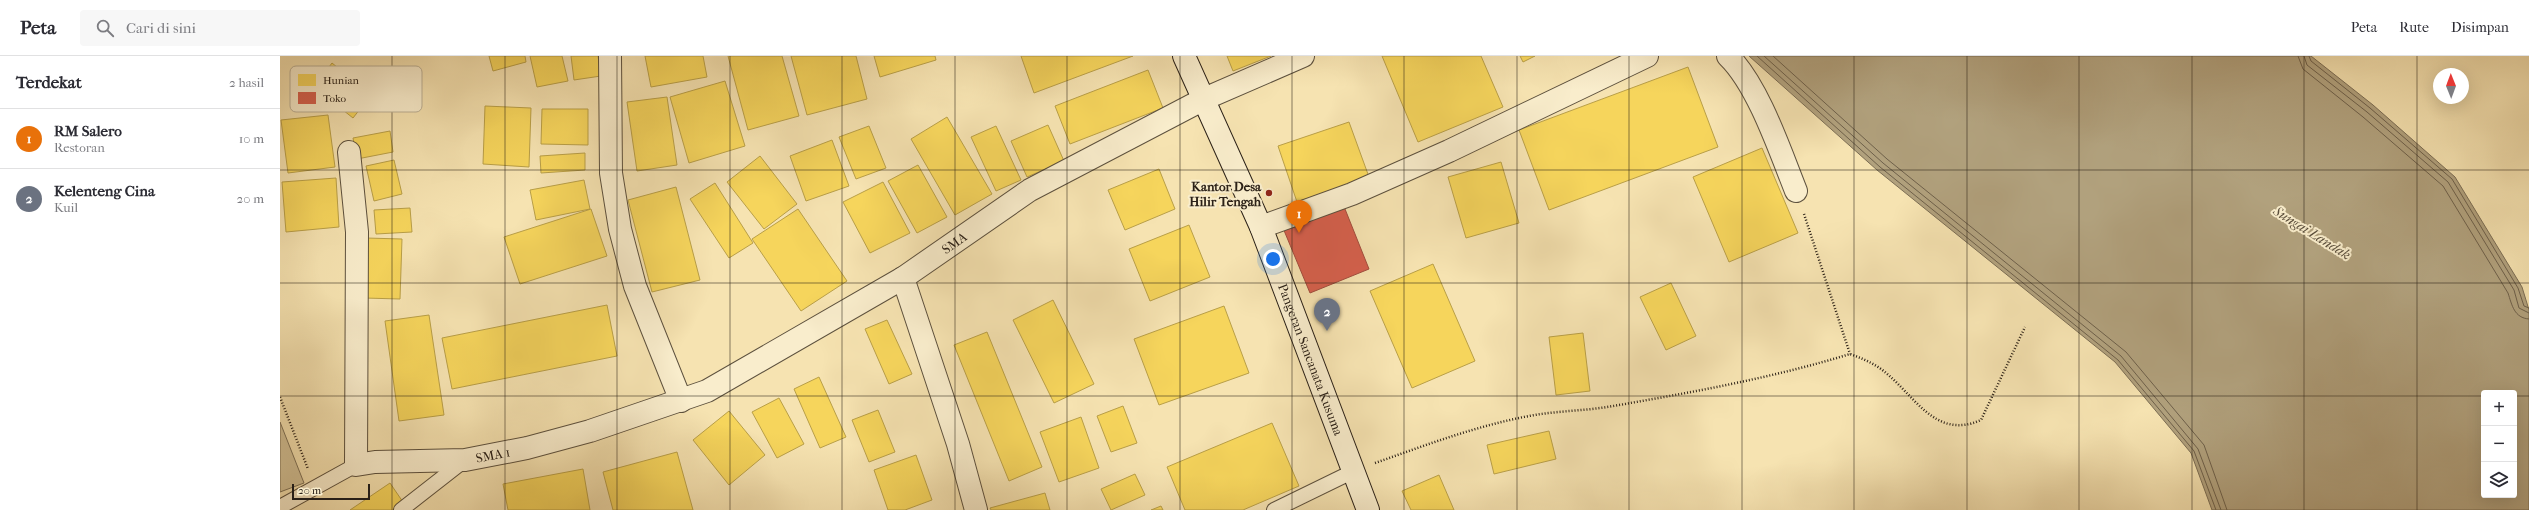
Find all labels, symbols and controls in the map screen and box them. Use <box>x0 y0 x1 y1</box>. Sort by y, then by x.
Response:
search box <box>80 10 360 46</box>
text: Peta <box>20 17 56 39</box>
icon: search <box>94 17 116 39</box>
text: Cari di sini <box>126 19 196 37</box>
text: Peta <box>2351 19 2377 36</box>
text: Rute <box>2399 19 2429 36</box>
text: Disimpan <box>2451 19 2509 36</box>
legend <box>290 66 422 112</box>
north arrow <box>2433 68 2469 104</box>
text: Terdekat <box>16 72 82 92</box>
text: Hunian <box>323 74 360 87</box>
text: 2 hasil <box>229 75 264 90</box>
text: Toko <box>323 92 346 105</box>
text: RM Salero <box>54 122 122 140</box>
text: 1 <box>27 131 31 146</box>
text: 10 m <box>239 131 264 146</box>
text: Restoran <box>54 140 105 155</box>
place label: Kantor Desa Hilir Tengah <box>1189 179 1262 210</box>
text: Kelenteng Cina <box>54 182 155 200</box>
marker: Kantor Desa Hilir Tengah <box>1264 188 1274 198</box>
text: 2 <box>26 191 32 206</box>
text: 20 m <box>237 191 264 206</box>
text: Kuil <box>54 200 78 215</box>
pin: 1 <box>1286 200 1312 233</box>
water label: Sungai Landak <box>2269 202 2354 264</box>
street label: SMA <box>939 228 970 257</box>
your location <box>1263 249 1283 269</box>
street label: Pangeran Sancanata Kusuma <box>1276 281 1347 438</box>
pin: 2 <box>1314 298 1340 331</box>
map controls <box>2481 390 2517 498</box>
button: + <box>2481 390 2517 426</box>
button: − <box>2481 426 2517 462</box>
street label: SMA 1 <box>474 444 511 465</box>
button: layers <box>2481 462 2517 498</box>
scale bar <box>292 482 370 501</box>
text: 20 m <box>298 484 321 497</box>

